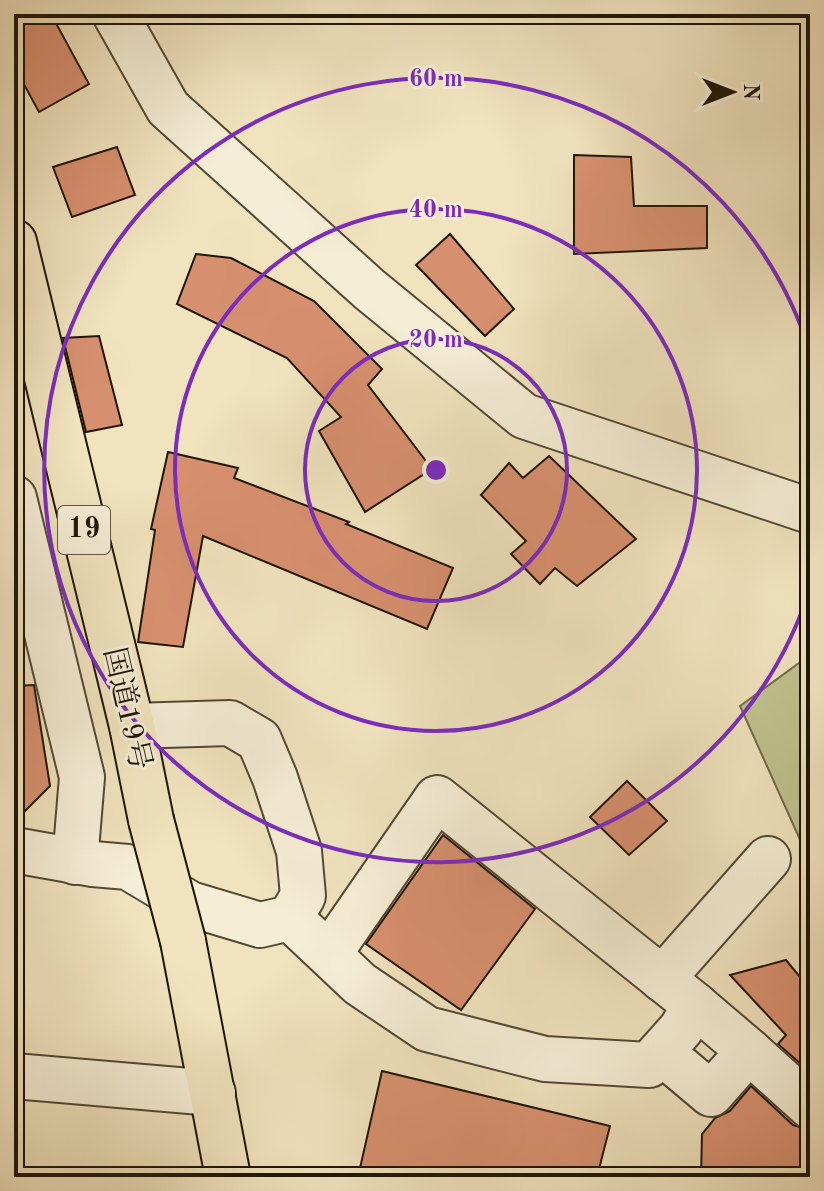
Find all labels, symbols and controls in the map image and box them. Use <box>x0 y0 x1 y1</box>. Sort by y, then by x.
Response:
north arrow <box>692 52 772 132</box>
text: 60 m <box>409 68 463 92</box>
text: N <box>739 84 761 101</box>
text: 40 m <box>409 199 463 223</box>
text: 20 m <box>409 329 463 353</box>
centre of rings <box>422 456 450 484</box>
road number: 19 <box>58 506 110 554</box>
street label: 国道19号 <box>97 644 158 773</box>

